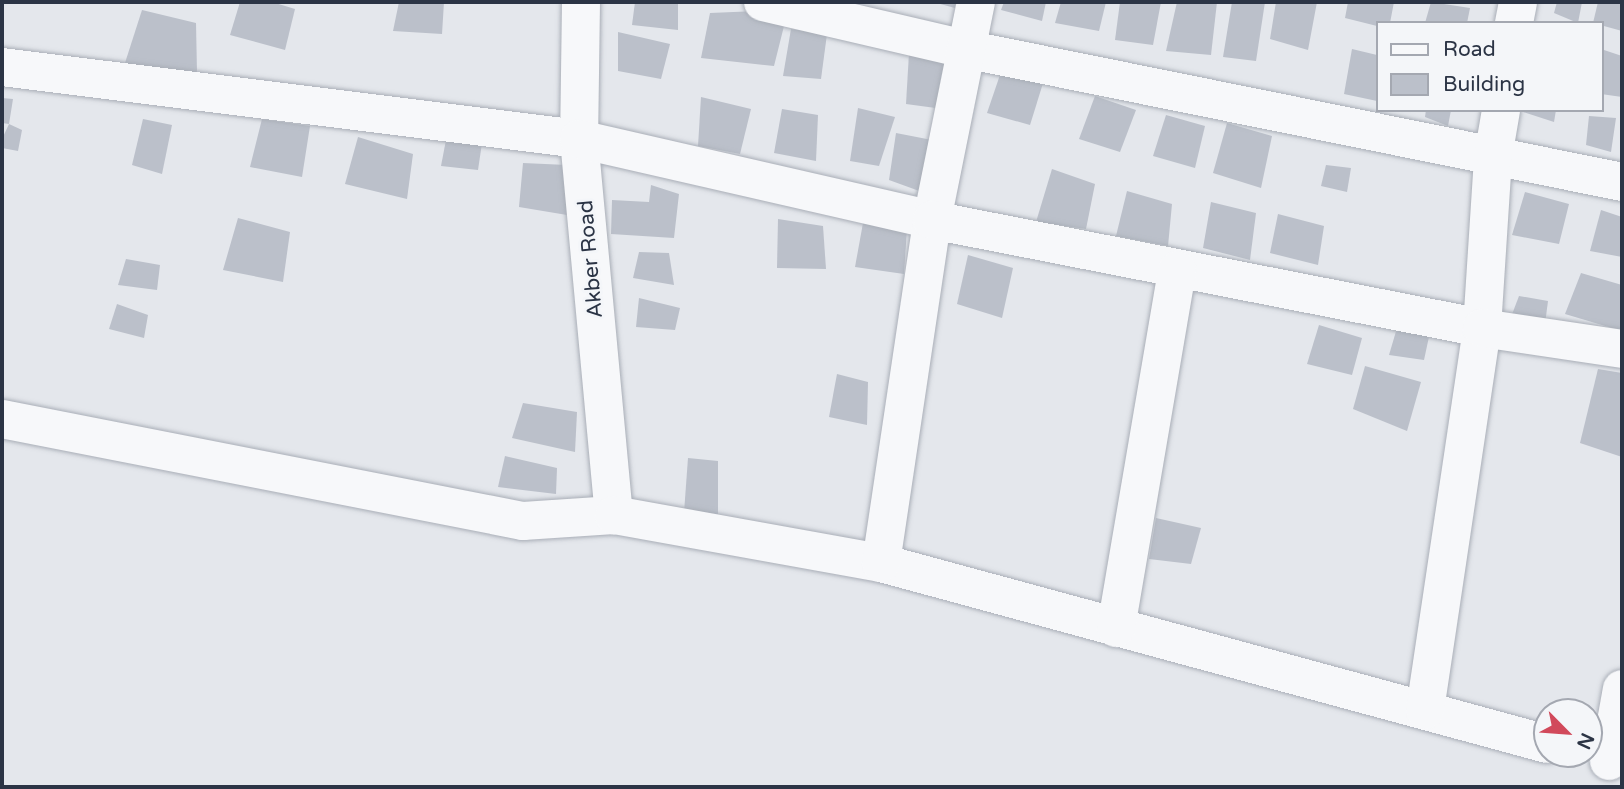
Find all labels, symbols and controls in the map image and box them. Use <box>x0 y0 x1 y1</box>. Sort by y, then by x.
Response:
legend <box>1376 21 1603 112</box>
text: Road <box>1443 37 1496 62</box>
text: Building <box>1443 72 1525 97</box>
street label: Akber Road <box>573 199 609 319</box>
north arrow <box>1533 698 1603 768</box>
text: N <box>1572 729 1598 753</box>

